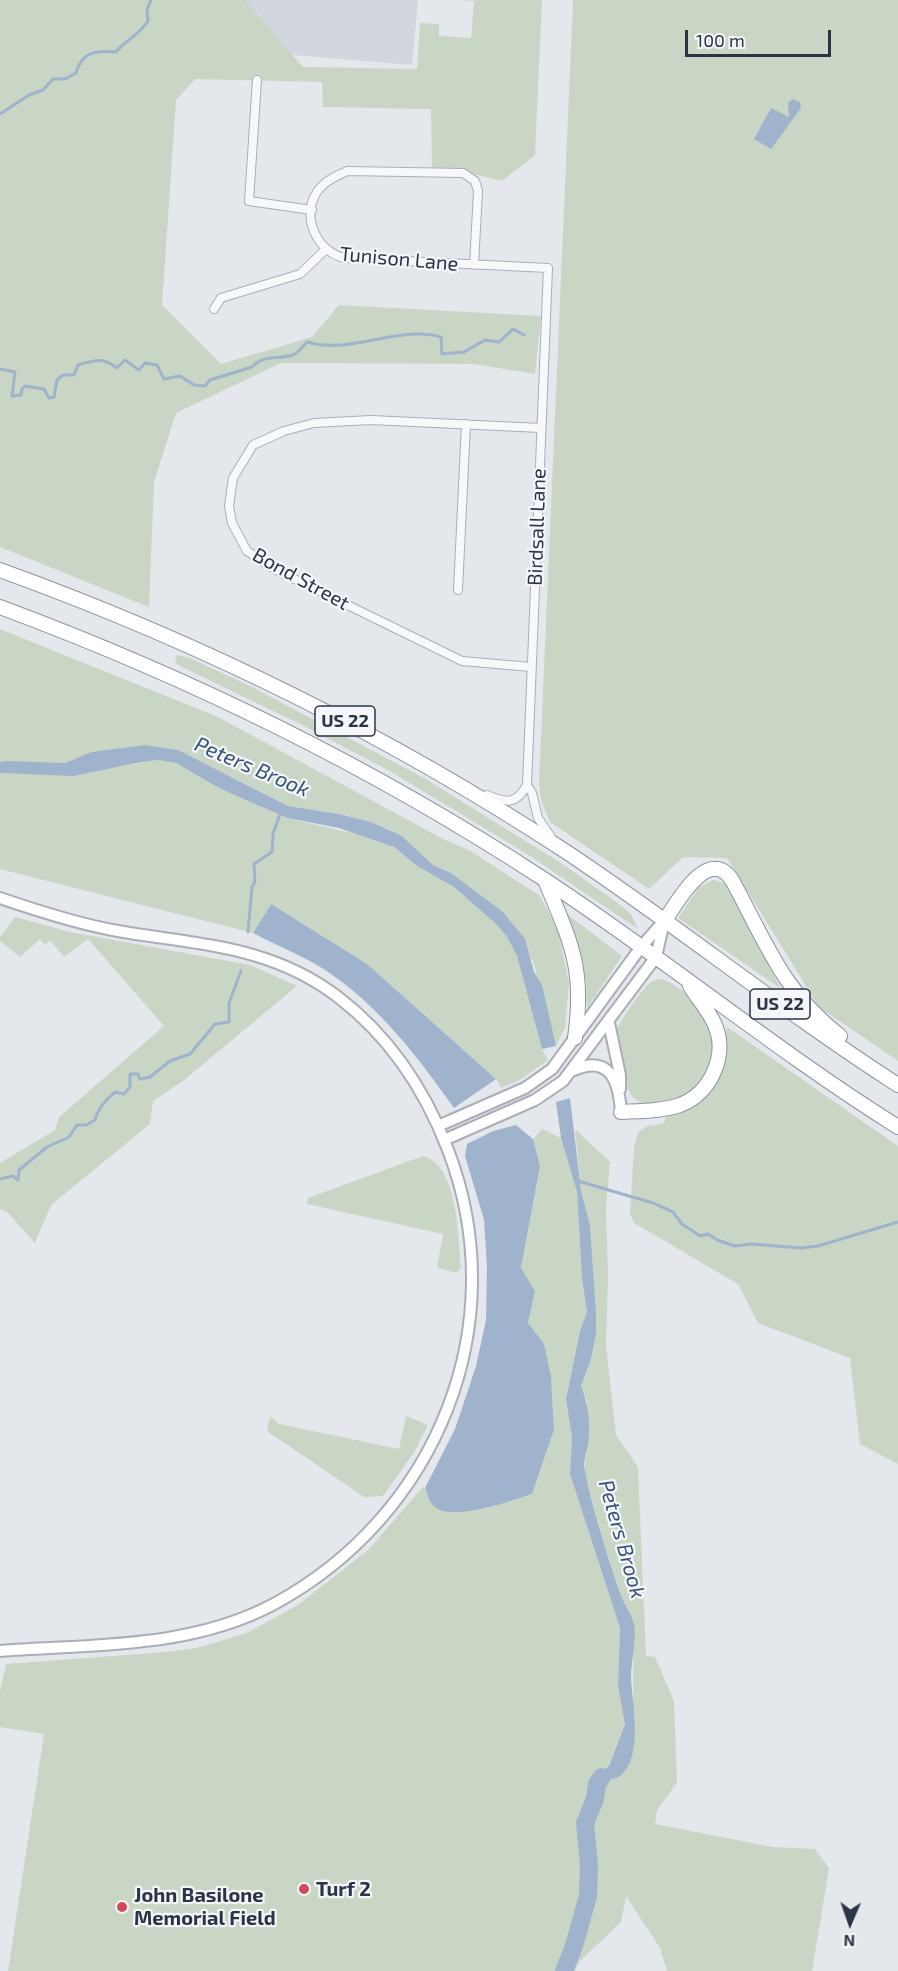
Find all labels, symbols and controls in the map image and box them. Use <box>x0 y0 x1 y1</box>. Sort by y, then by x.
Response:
scale bar <box>688 18 834 56</box>
text: 100 m <box>696 29 745 51</box>
street label: Tunison Lane <box>339 242 459 276</box>
street label: Birdsall Lane <box>523 468 551 586</box>
street label: Bond Street <box>248 543 354 615</box>
road number: US 22 <box>315 706 375 736</box>
water label: Peters Brook <box>191 732 313 802</box>
road number: US 22 <box>750 989 810 1019</box>
water label: Peters Brook <box>593 1477 651 1601</box>
place label: Turf 2 <box>316 1877 371 1901</box>
marker: Turf 2 <box>297 1882 311 1896</box>
place label: John Basilone Memorial Field <box>134 1883 276 1930</box>
north arrow <box>820 1893 880 1953</box>
marker: John Basilone Memorial Field <box>115 1900 129 1914</box>
text: N <box>843 1932 855 1951</box>

